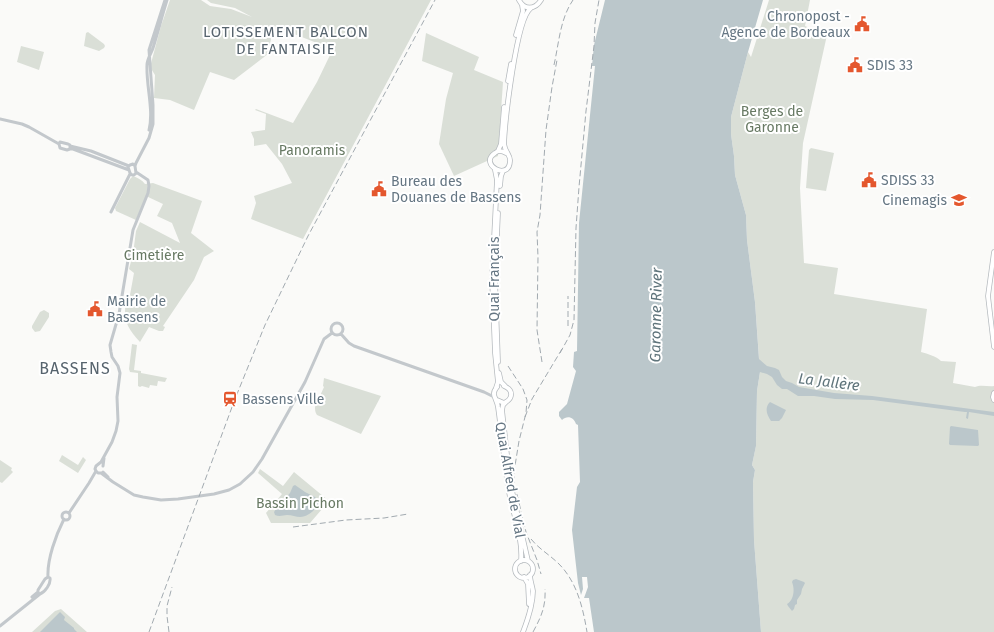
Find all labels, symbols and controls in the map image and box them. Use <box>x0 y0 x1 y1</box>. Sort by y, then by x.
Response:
place label: Chronopost - Agence de Bordeaux <box>722 8 850 41</box>
public building icon: Chronopost - Agence de Bordeaux <box>853 15 871 33</box>
district label: LOTISSEMENT BALCON DE FANTAISIE <box>203 23 369 58</box>
public building icon: SDIS 33 <box>846 56 864 74</box>
place label: SDIS 33 <box>867 57 913 74</box>
park label: Berges de Garonne <box>741 103 803 136</box>
park label: Panoramis <box>279 142 346 159</box>
public building icon: SDISS 33 <box>860 171 878 189</box>
place label: SDISS 33 <box>881 172 935 189</box>
place label: Bureau des Douanes de Bassens <box>391 173 522 206</box>
public building icon: Bureau des Douanes de Bassens <box>370 180 388 198</box>
school or university icon: Cinemagis <box>950 191 968 209</box>
place label: Cinemagis <box>882 192 947 209</box>
street label: Quai Français <box>486 236 503 321</box>
park label: Cimetière <box>124 247 184 264</box>
water label: Garonne River <box>646 266 666 363</box>
place label: Mairie de Bassens <box>107 293 166 326</box>
public building icon: Mairie de Bassens <box>86 300 104 318</box>
district label: BASSENS <box>39 359 111 378</box>
water label: La Jallère <box>797 369 861 395</box>
station icon: Bassens Ville <box>221 390 239 408</box>
place label: Bassens Ville <box>242 391 325 408</box>
street label: Quai Alfred de Vial <box>491 421 529 539</box>
park label: Bassin Pichon <box>256 495 344 512</box>

